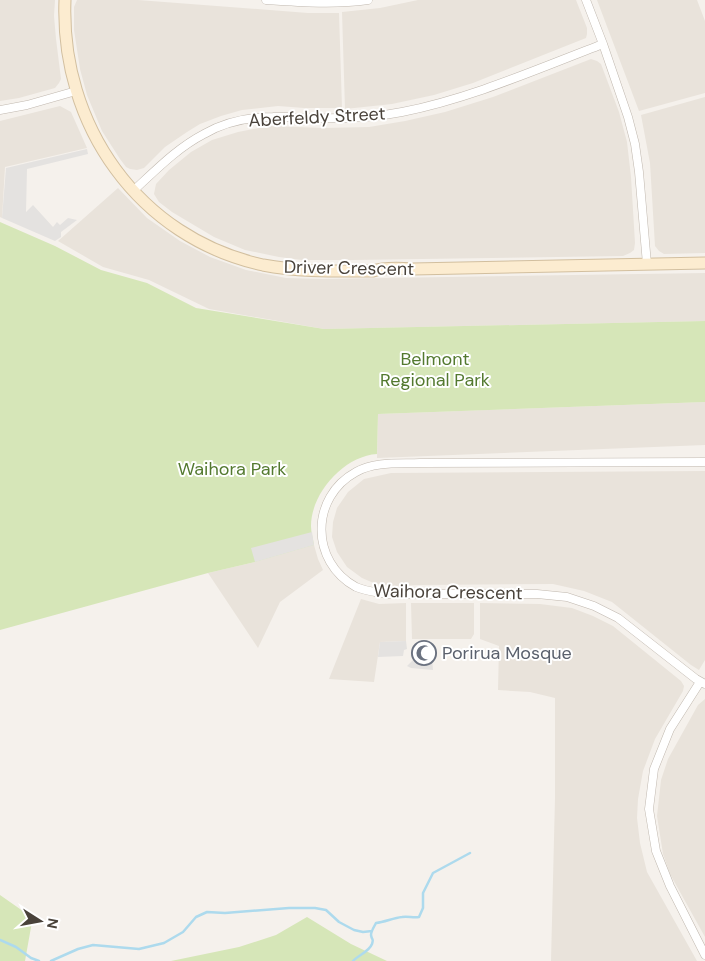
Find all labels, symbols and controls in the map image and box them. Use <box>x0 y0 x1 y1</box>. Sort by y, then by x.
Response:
street label: Aberfeldy Street <box>248 101 386 133</box>
street label: Driver Crescent <box>284 255 414 281</box>
park label: Belmont Regional Park <box>380 347 490 392</box>
park label: Waihora Park <box>178 457 286 481</box>
street label: Waihora Crescent <box>373 579 523 605</box>
mosque icon: Porirua Mosque <box>411 640 437 666</box>
place label: Porirua Mosque <box>442 641 572 665</box>
north arrow <box>15 896 65 946</box>
text: N <box>43 917 63 930</box>

